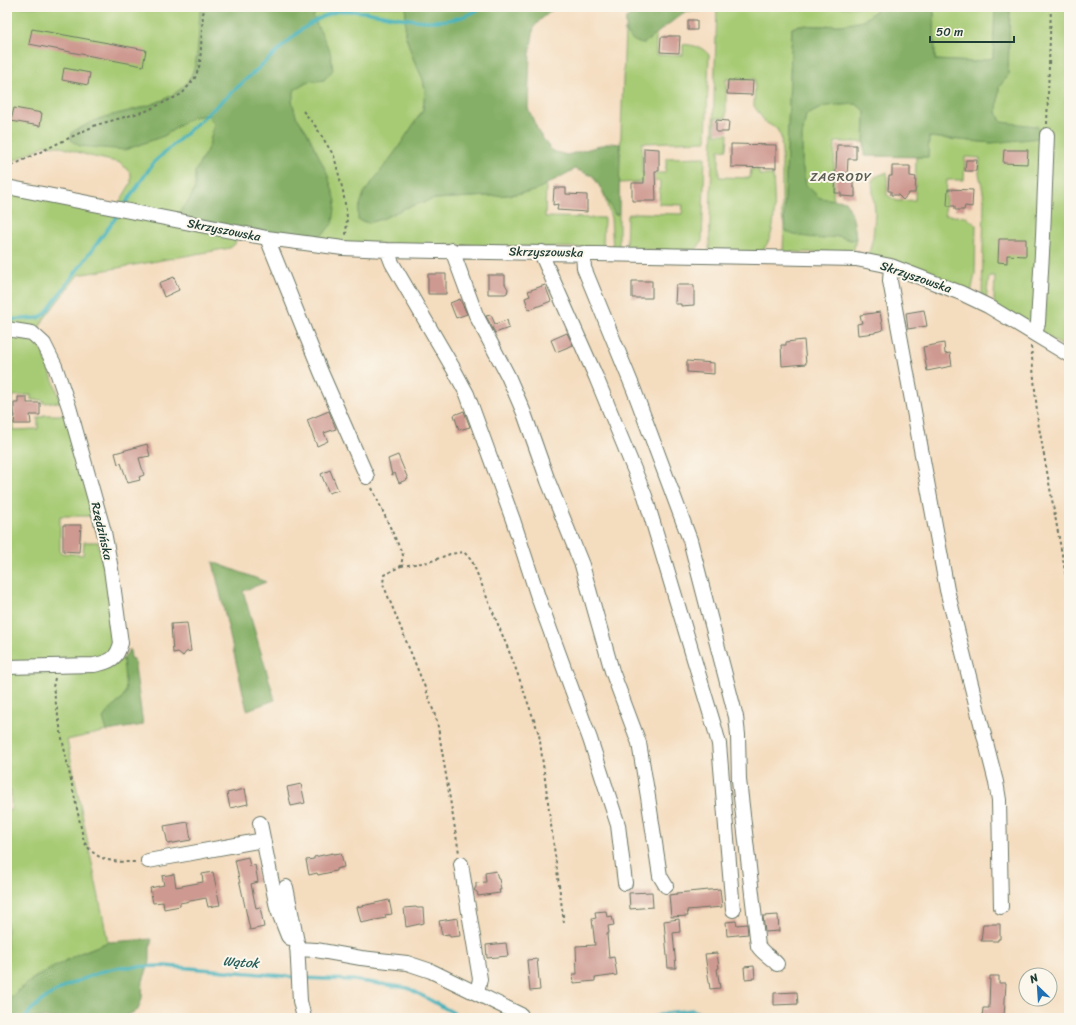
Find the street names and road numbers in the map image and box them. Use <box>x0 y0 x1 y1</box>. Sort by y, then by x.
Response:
street label: Skrzyszowska <box>185 212 264 248</box>
street label: Skrzyszowska <box>509 240 584 264</box>
street label: Skrzyszowska <box>877 255 956 300</box>
street label: Rzędzińska <box>85 500 120 563</box>

